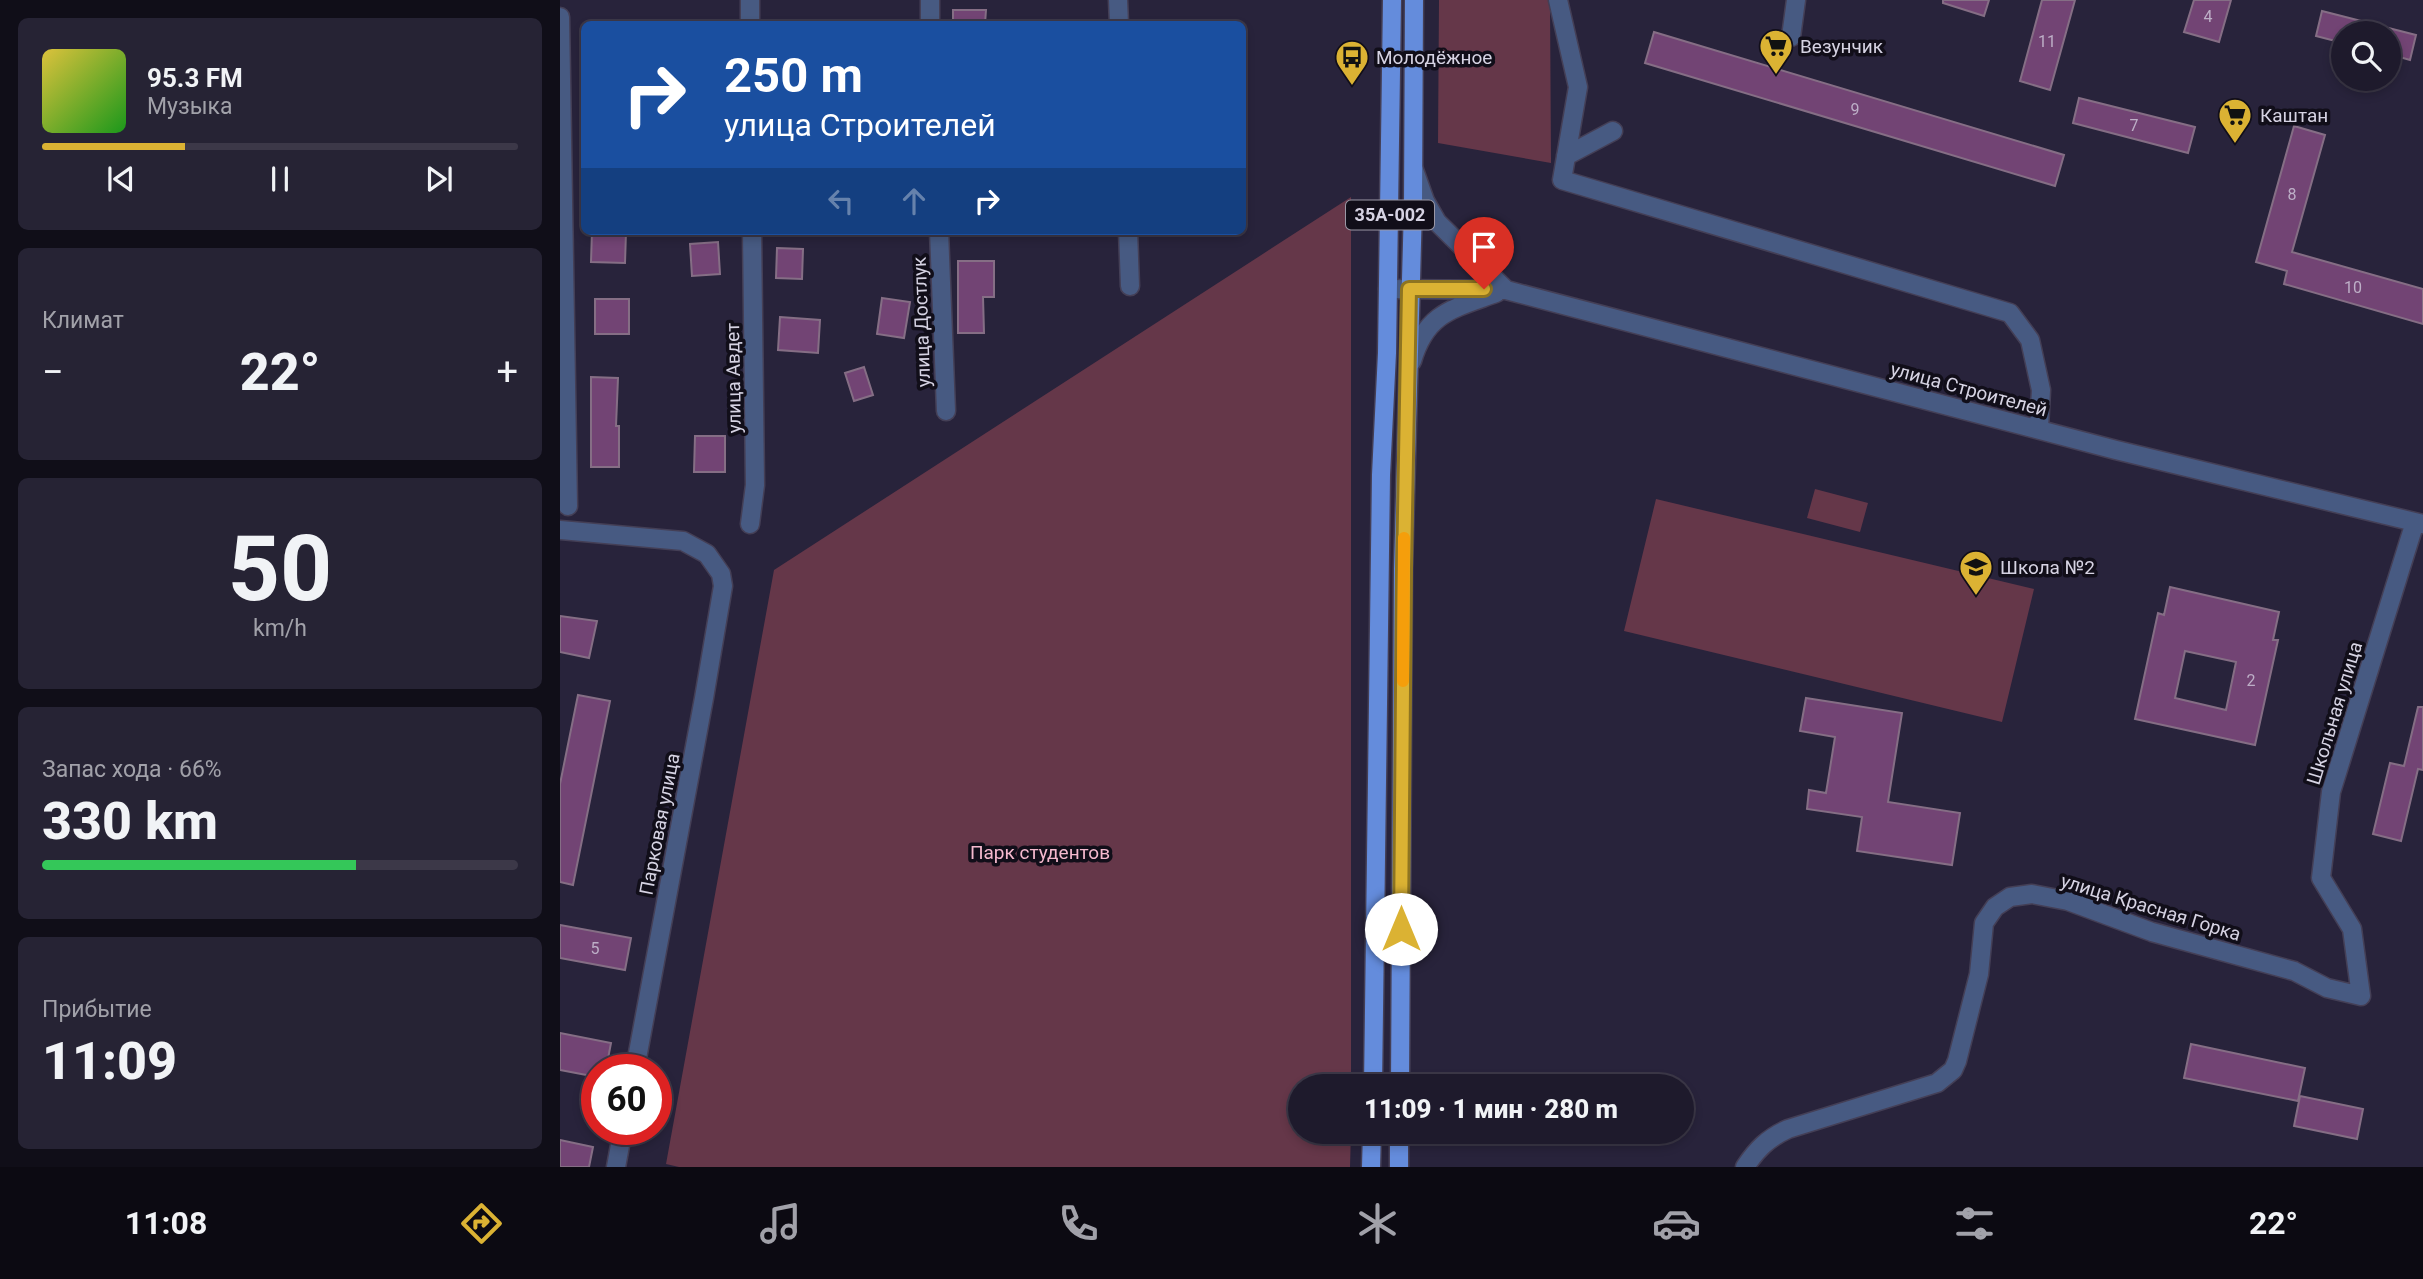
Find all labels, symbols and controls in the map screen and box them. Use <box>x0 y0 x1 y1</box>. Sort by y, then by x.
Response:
house number: 4 <box>2204 7 2213 26</box>
map controls <box>2331 21 2401 91</box>
button: search <box>2331 21 2401 91</box>
supermarket icon: Везунчик <box>1757 27 1795 76</box>
house number: 11 <box>2038 32 2056 51</box>
place label: Везунчик <box>1800 35 1884 58</box>
bus stop icon: Молодёжное <box>1333 38 1371 87</box>
place label: Молодёжное <box>1376 46 1492 69</box>
text: 250 m <box>724 47 863 104</box>
icon: right <box>609 49 700 140</box>
text: 95.3 FM <box>147 63 243 93</box>
text: Музыка <box>147 93 232 120</box>
supermarket icon: Каштан <box>2216 96 2254 145</box>
house number: 9 <box>1851 100 1860 119</box>
place label: Каштан <box>2260 104 2328 127</box>
text: улица Строителей <box>724 106 996 144</box>
house number: 7 <box>2130 116 2139 135</box>
icon: previous <box>102 160 140 198</box>
icon: pause <box>261 160 299 198</box>
icon: next <box>420 160 458 198</box>
icon: left <box>822 182 860 220</box>
icon: ahead <box>895 182 933 220</box>
icon: right <box>968 182 1006 220</box>
house number: 8 <box>2288 185 2297 204</box>
road number: 35А-002 <box>1346 200 1434 230</box>
pin <box>1454 217 1514 289</box>
icon: arrive <box>1465 228 1503 266</box>
street label: улица Достлук <box>908 256 935 388</box>
house number: 10 <box>2344 278 2362 297</box>
text: Климат <box>42 307 124 334</box>
street label: улица Авдет <box>721 322 746 434</box>
text: 22° <box>240 342 320 403</box>
text: − <box>42 350 64 394</box>
text: + <box>496 350 518 394</box>
street label: улица Строителей <box>1888 357 2050 421</box>
text: 50 <box>228 516 332 622</box>
school or university icon: Школа №2 <box>1957 548 1995 597</box>
place label: Школа №2 <box>2000 556 2095 579</box>
text: km/h <box>253 615 307 642</box>
street label: Школьная улица <box>2302 639 2367 788</box>
house number: 2 <box>2247 671 2256 690</box>
street label: Парковая улица <box>634 751 685 897</box>
text: Запас хода · 66% <box>42 756 222 783</box>
text: 330 km <box>42 791 218 852</box>
park label: Парк студентов <box>970 841 1110 864</box>
street label: улица Красная Горка <box>2058 869 2244 946</box>
position arrow <box>1364 892 1438 966</box>
house number: 5 <box>591 939 600 958</box>
text: Прибытие <box>42 996 152 1023</box>
text: 11:09 <box>42 1031 177 1092</box>
speed limit sign: 60 <box>581 1054 672 1145</box>
text: 11:09 · 1 мин · 280 m <box>1364 1094 1618 1124</box>
icon: directions <box>457 1199 506 1248</box>
icon: music <box>756 1199 805 1248</box>
icon: phone <box>1054 1199 1103 1248</box>
icon: climate <box>1353 1199 1402 1248</box>
icon: car <box>1652 1199 1701 1248</box>
icon: filters <box>1950 1199 1999 1248</box>
text: 11:08 <box>125 1204 207 1242</box>
text: 22° <box>2249 1204 2298 1242</box>

